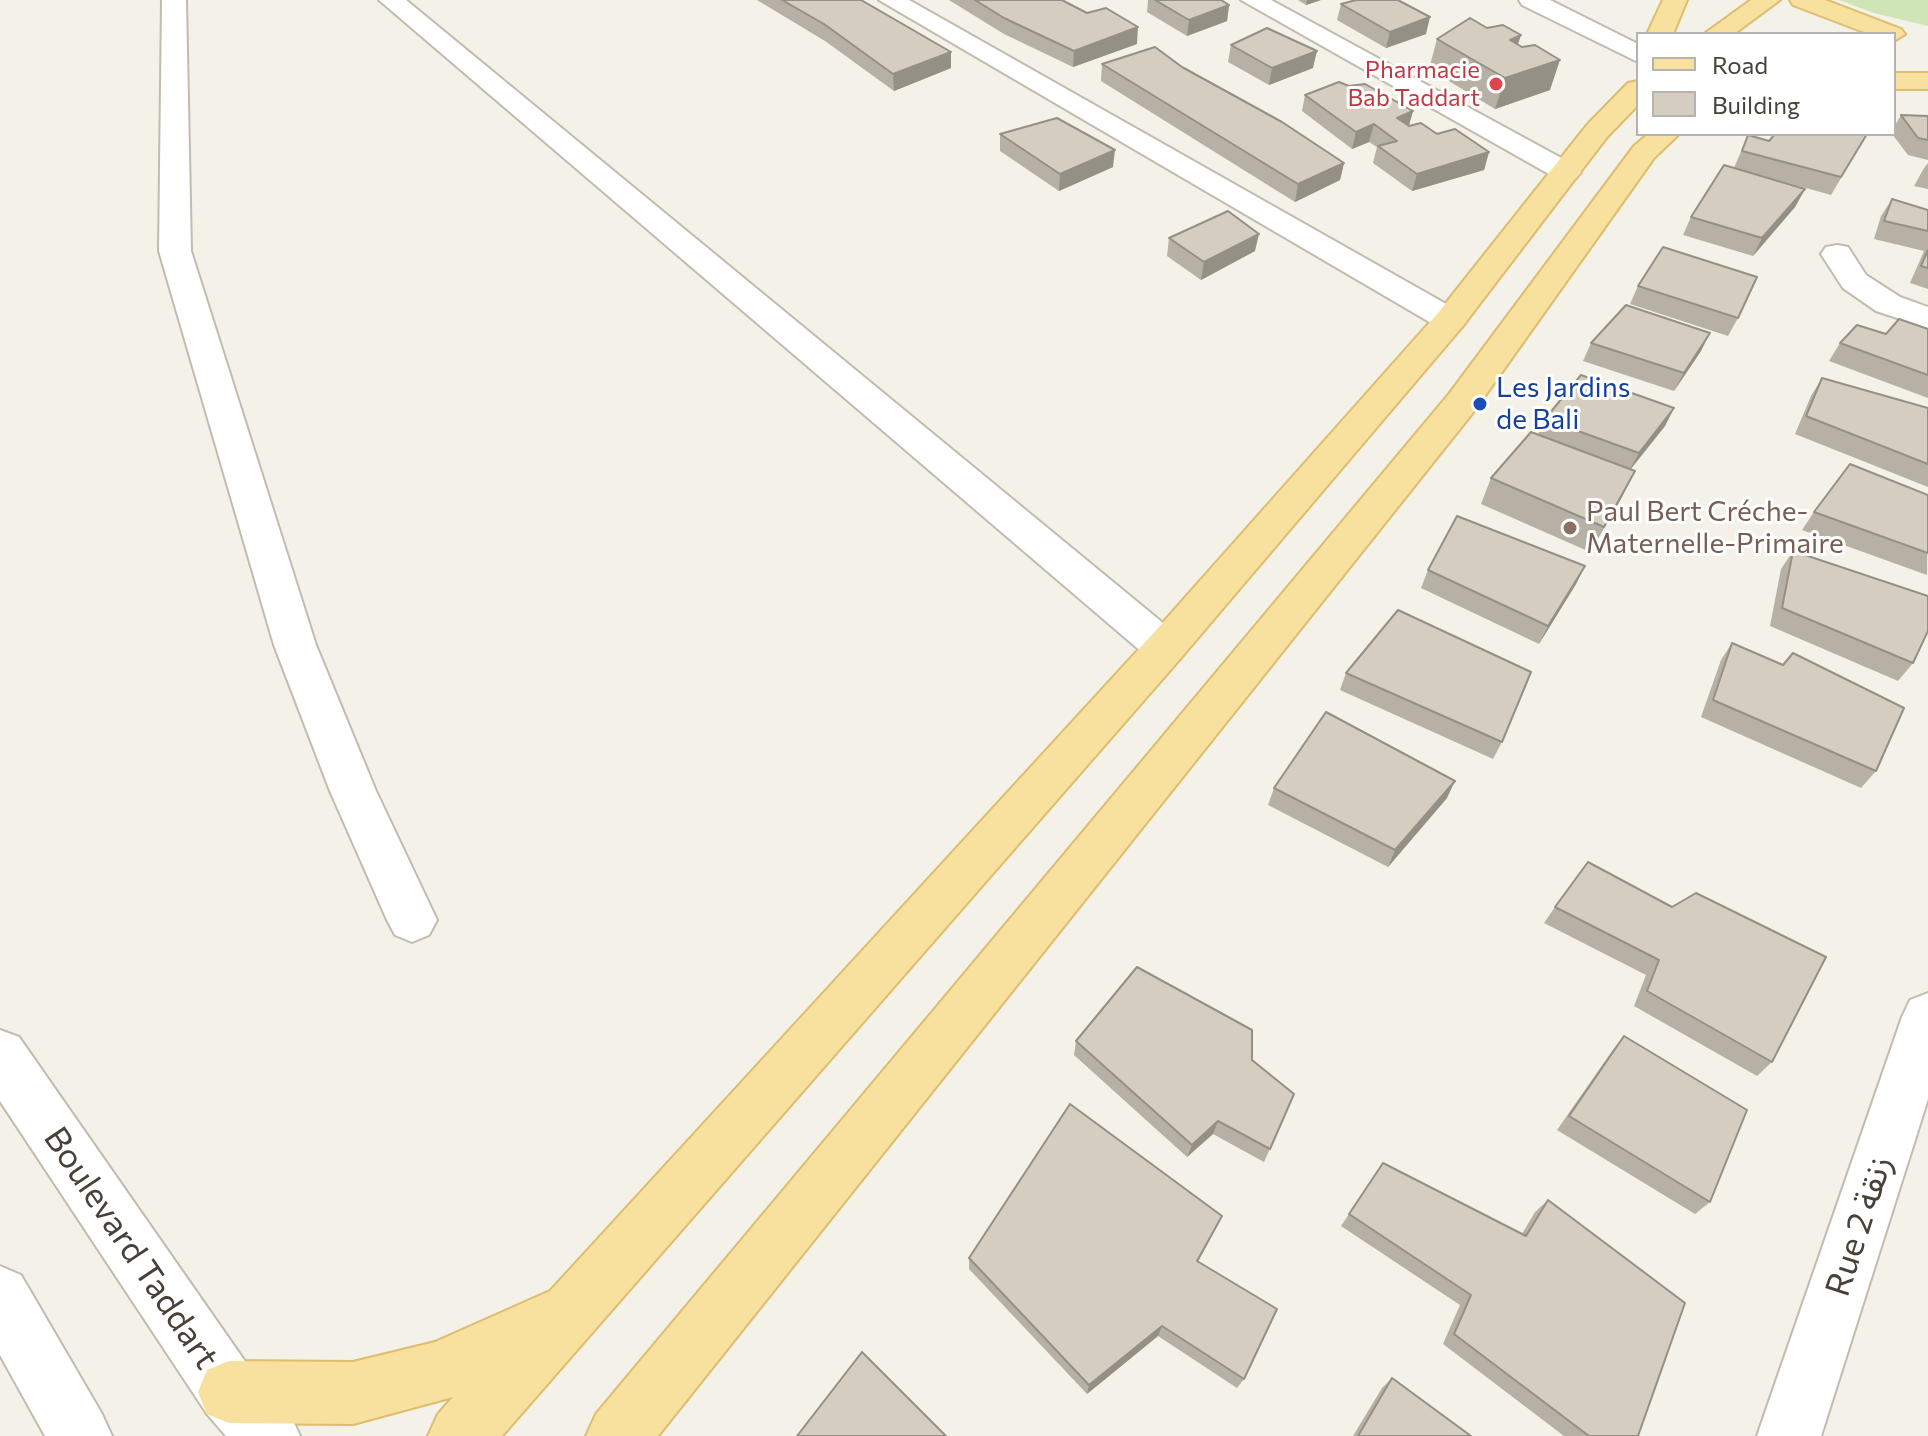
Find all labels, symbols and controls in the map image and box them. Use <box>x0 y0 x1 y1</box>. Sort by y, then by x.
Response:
legend <box>1636 32 1896 136</box>
text: Road <box>1712 50 1768 79</box>
place label: Pharmacie Bab Taddart <box>1348 56 1480 112</box>
marker: Pharmacie Bab Taddart <box>1487 75 1505 93</box>
text: Building <box>1712 90 1800 119</box>
place label: Les Jardins de Bali <box>1496 371 1631 437</box>
marker: Les Jardins de Bali <box>1471 395 1489 413</box>
place label: Paul Bert Créche- Maternelle-Primaire <box>1586 495 1844 561</box>
marker: Paul Bert Créche- Maternelle-Primaire <box>1561 519 1579 537</box>
street label: Boulevard Taddart <box>35 1119 227 1377</box>
street label: Rue 2 زنقة <box>1817 1151 1901 1301</box>

